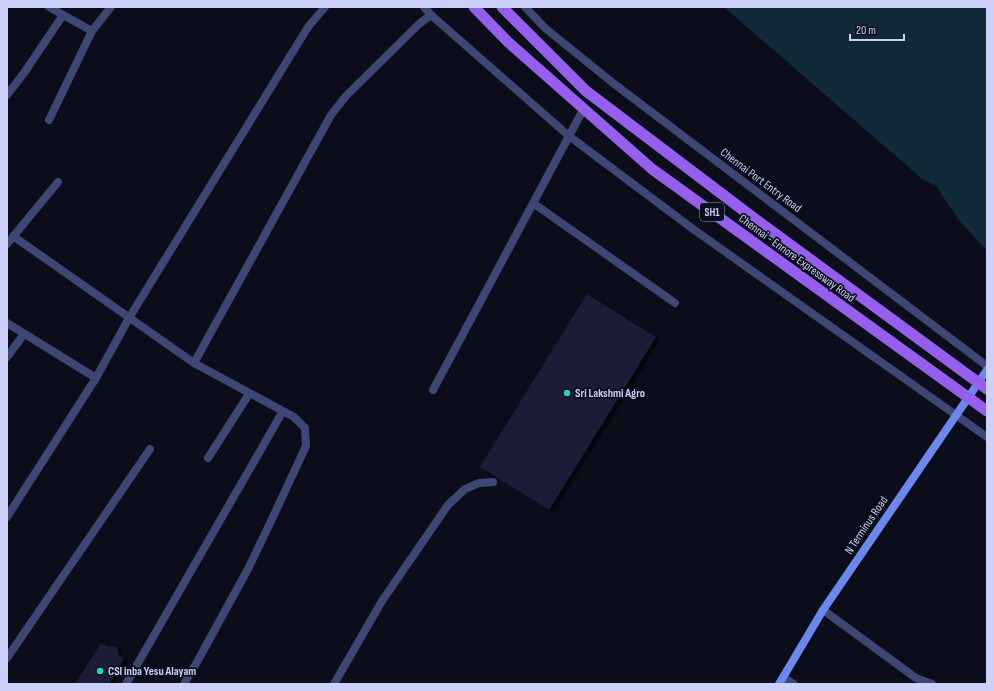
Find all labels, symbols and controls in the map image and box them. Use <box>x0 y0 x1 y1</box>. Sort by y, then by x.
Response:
scale bar <box>850 16 904 42</box>
text: 20 m <box>856 23 876 38</box>
street label: Chennai Port Entry Road <box>717 145 804 216</box>
road number: SH1 <box>700 203 724 221</box>
street label: Chennai - Ennore Expressway Road <box>736 211 858 306</box>
place label: Sri Lakshmi Agro <box>575 386 645 401</box>
marker: Sri Lakshmi Agro <box>562 388 572 398</box>
street label: N Terminus Road <box>842 493 891 557</box>
place label: CSI inba Yesu Alayam <box>108 664 196 679</box>
marker: CSI inba Yesu Alayam <box>95 666 105 676</box>

